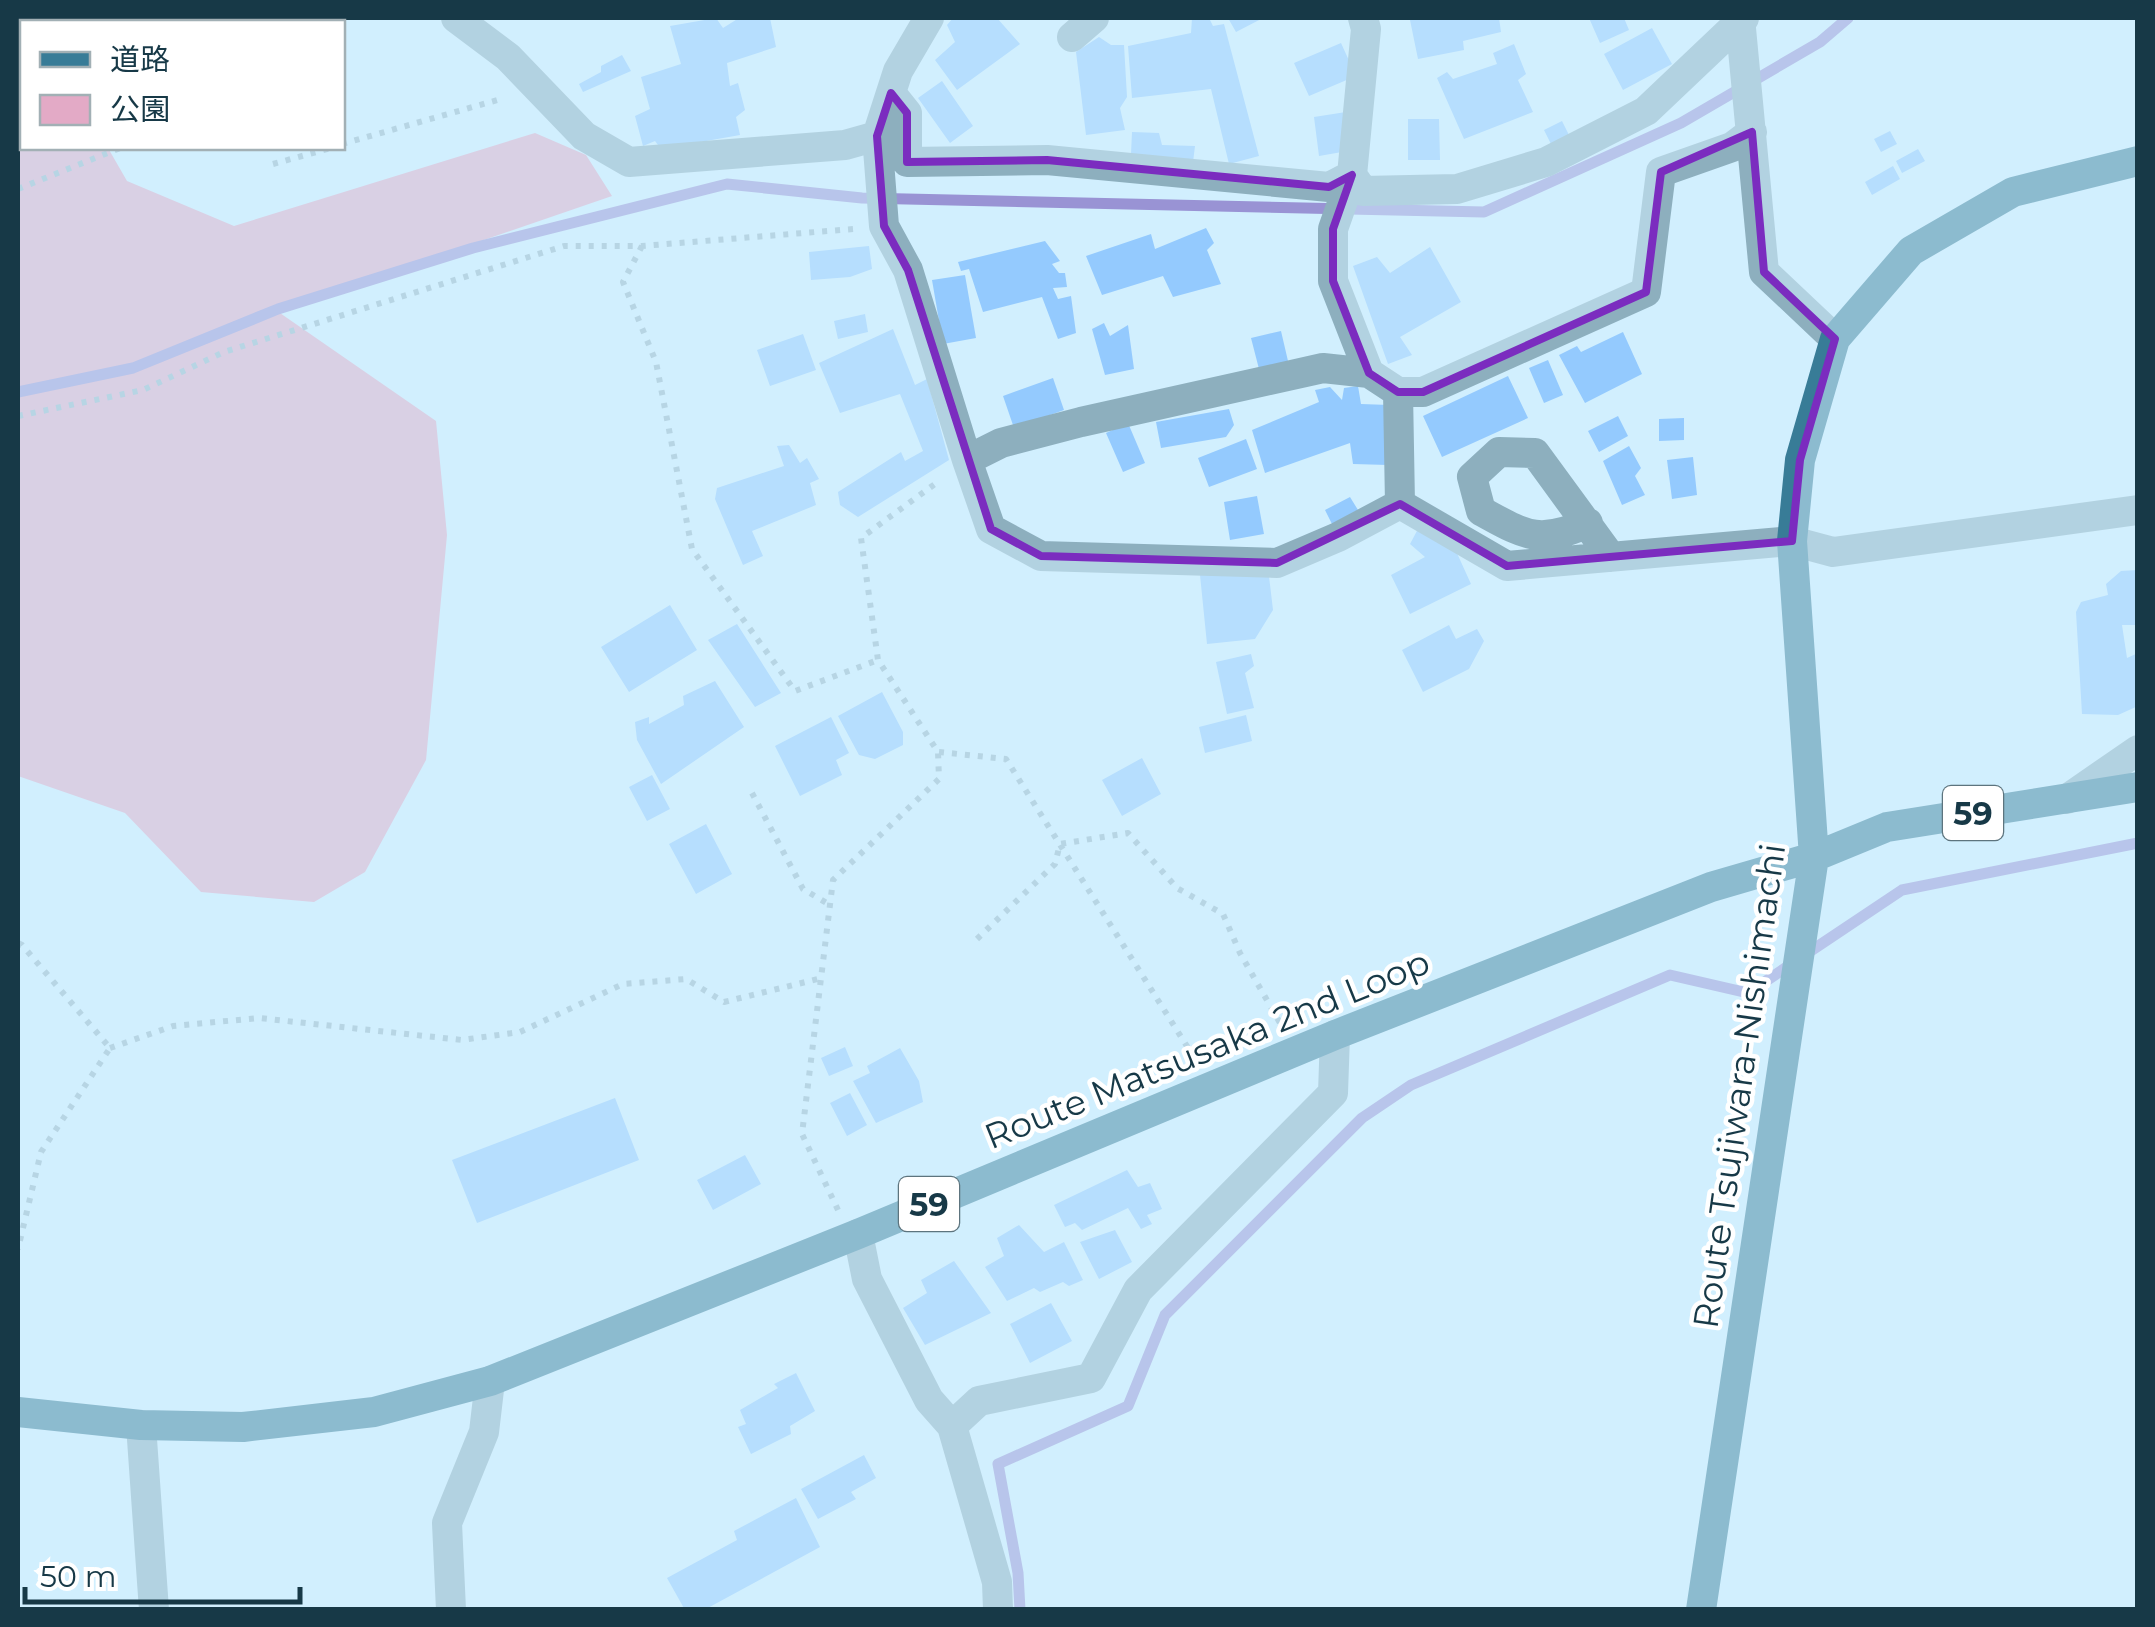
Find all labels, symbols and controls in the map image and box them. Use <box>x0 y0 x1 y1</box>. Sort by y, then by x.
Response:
legend <box>20 20 345 150</box>
text: 道路 <box>110 41 170 78</box>
text: 公園 <box>110 91 170 128</box>
road number: 59 <box>1943 786 2003 840</box>
street label: Route Tsujiwara-Nishimachi <box>1684 841 1794 1331</box>
street label: Route Matsusaka 2nd Loop <box>978 940 1436 1158</box>
road number: 59 <box>899 1177 959 1231</box>
scale bar <box>25 1542 300 1604</box>
text: 50 m <box>40 1558 117 1595</box>

